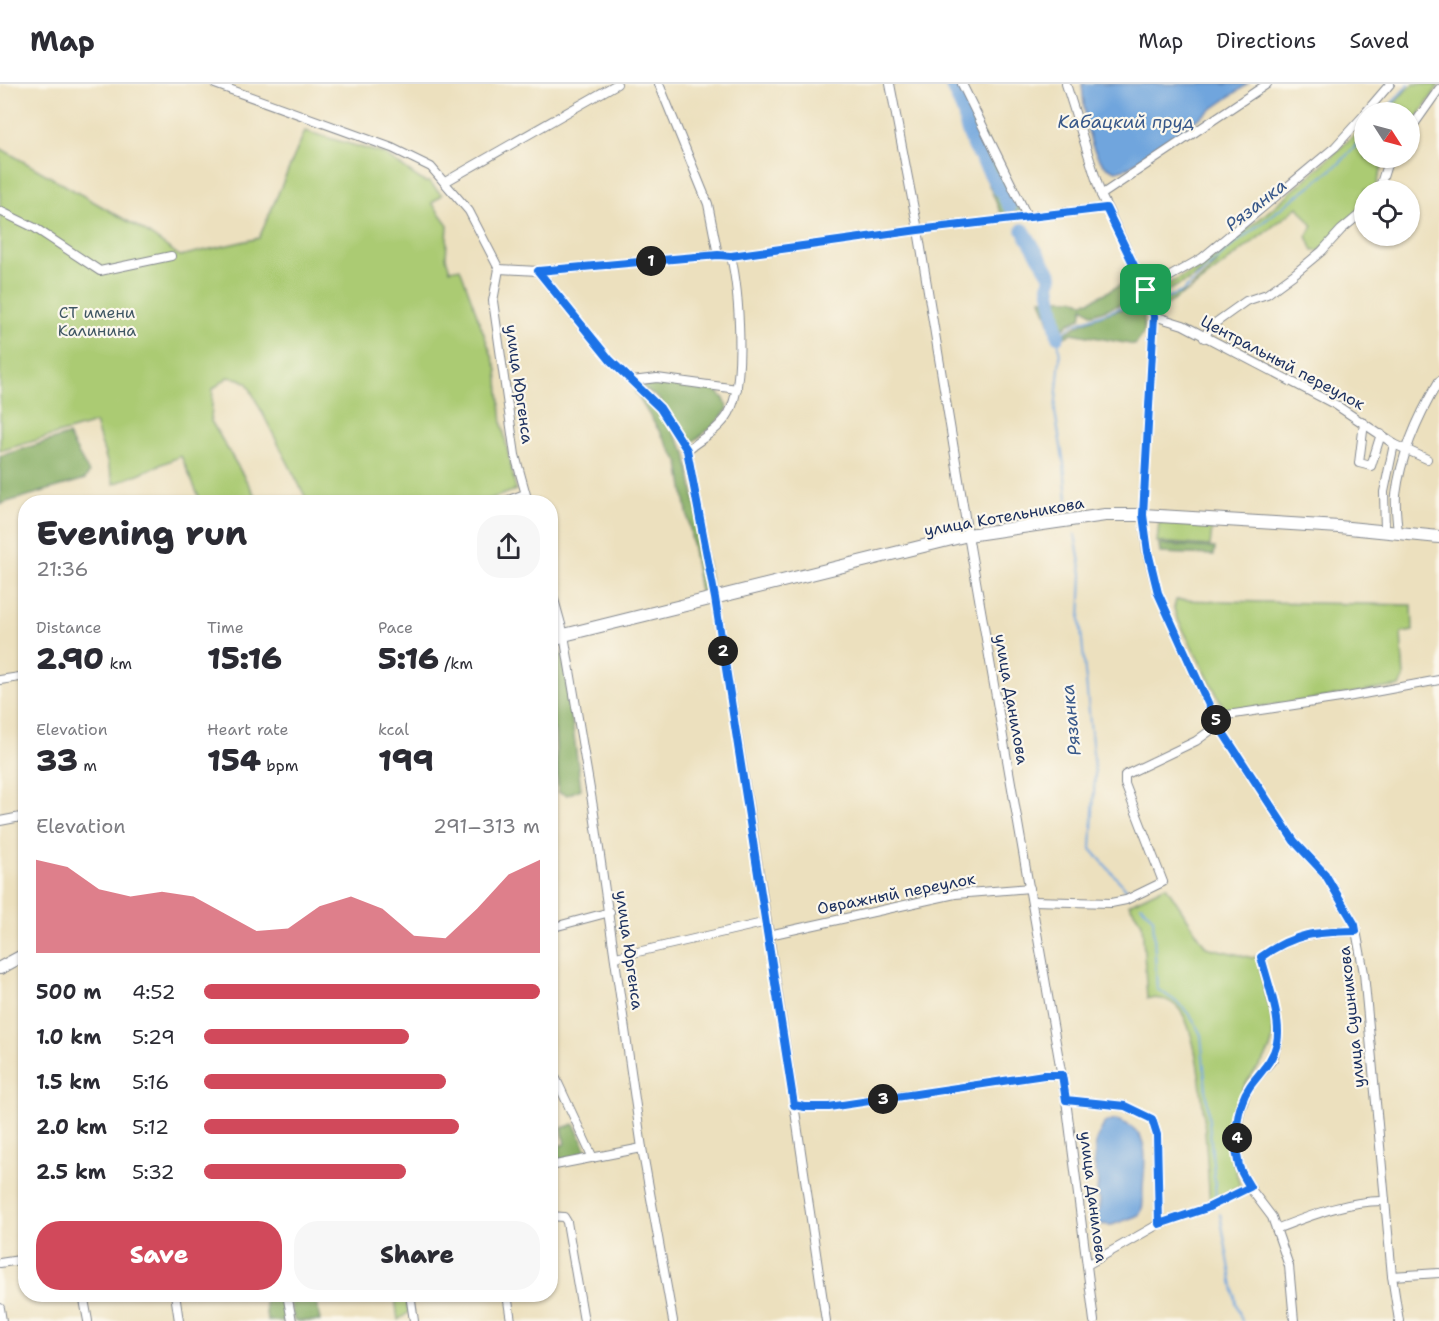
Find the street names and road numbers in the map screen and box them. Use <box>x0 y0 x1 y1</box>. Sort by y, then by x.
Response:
street label: Центральный переулок <box>1197 310 1369 415</box>
street label: улица Юргенса <box>501 323 538 445</box>
street label: улица Котельникова <box>922 492 1086 541</box>
street label: улица Данилова <box>990 632 1033 766</box>
street label: Овражный переулок <box>815 868 977 919</box>
street label: улица Юргенса <box>611 889 648 1011</box>
street label: улица Сушникова <box>1334 945 1369 1089</box>
street label: улица Данилова <box>1075 1130 1112 1264</box>

